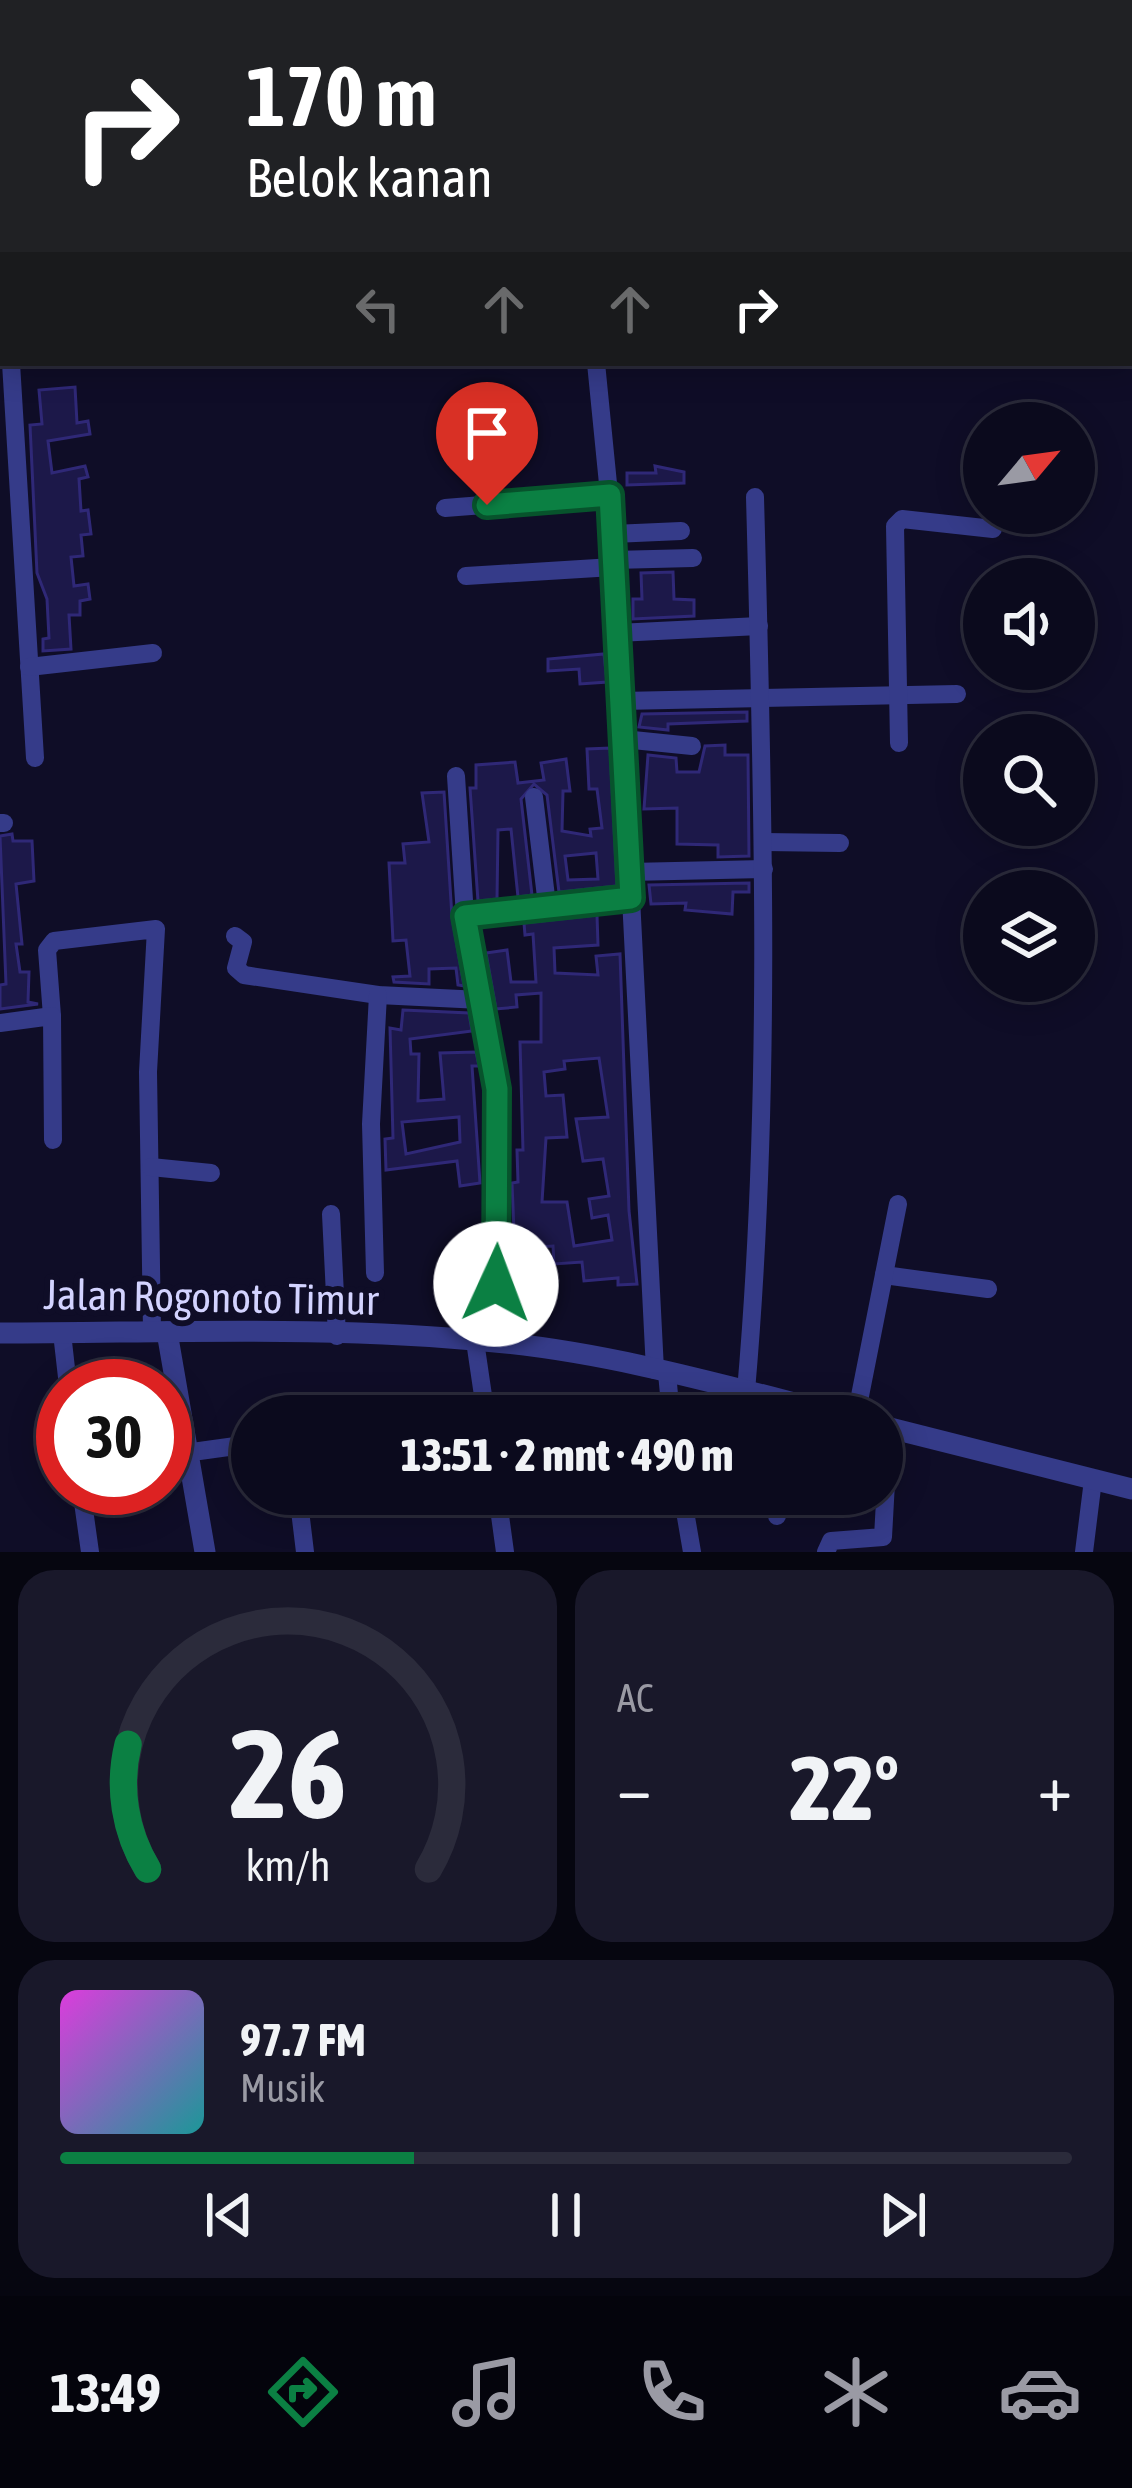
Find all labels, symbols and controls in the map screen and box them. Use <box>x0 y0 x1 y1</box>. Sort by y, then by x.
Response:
icon: right <box>48 48 204 204</box>
text: 170 m <box>246 48 436 144</box>
text: Belok kanan <box>246 147 493 208</box>
icon: left <box>345 276 411 342</box>
icon: ahead <box>471 276 537 342</box>
icon: ahead <box>597 276 663 342</box>
icon: right <box>723 276 789 342</box>
pin <box>436 382 538 505</box>
icon: arrive <box>454 400 520 466</box>
north arrow <box>963 402 1095 534</box>
map controls <box>963 402 1095 1002</box>
button: sound <box>963 558 1095 690</box>
button: search <box>963 714 1095 846</box>
button: layers <box>963 870 1095 1002</box>
position arrow <box>433 1221 559 1347</box>
street label: Jalan Rogonoto Timur <box>43 1270 379 1324</box>
speed limit sign: 30 <box>36 1359 192 1515</box>
text: 13:51 · 2 mnt · 490 m <box>400 1429 734 1481</box>
text: AC <box>617 1676 654 1720</box>
text: 26 <box>229 1701 346 1844</box>
text: 22° <box>790 1736 899 1839</box>
text: − <box>617 1749 651 1825</box>
text: + <box>1038 1749 1072 1825</box>
text: km/h <box>245 1841 330 1890</box>
text: 97.7 FM <box>240 2014 366 2066</box>
text: Musik <box>240 2066 325 2110</box>
icon: previous <box>196 2182 262 2248</box>
icon: pause <box>533 2182 599 2248</box>
icon: next <box>870 2182 936 2248</box>
icon: directions <box>261 2350 345 2434</box>
icon: music <box>445 2350 529 2434</box>
icon: phone <box>630 2350 714 2434</box>
icon: climate <box>814 2350 898 2434</box>
icon: car <box>998 2350 1082 2434</box>
text: 13:49 <box>50 2362 161 2423</box>

